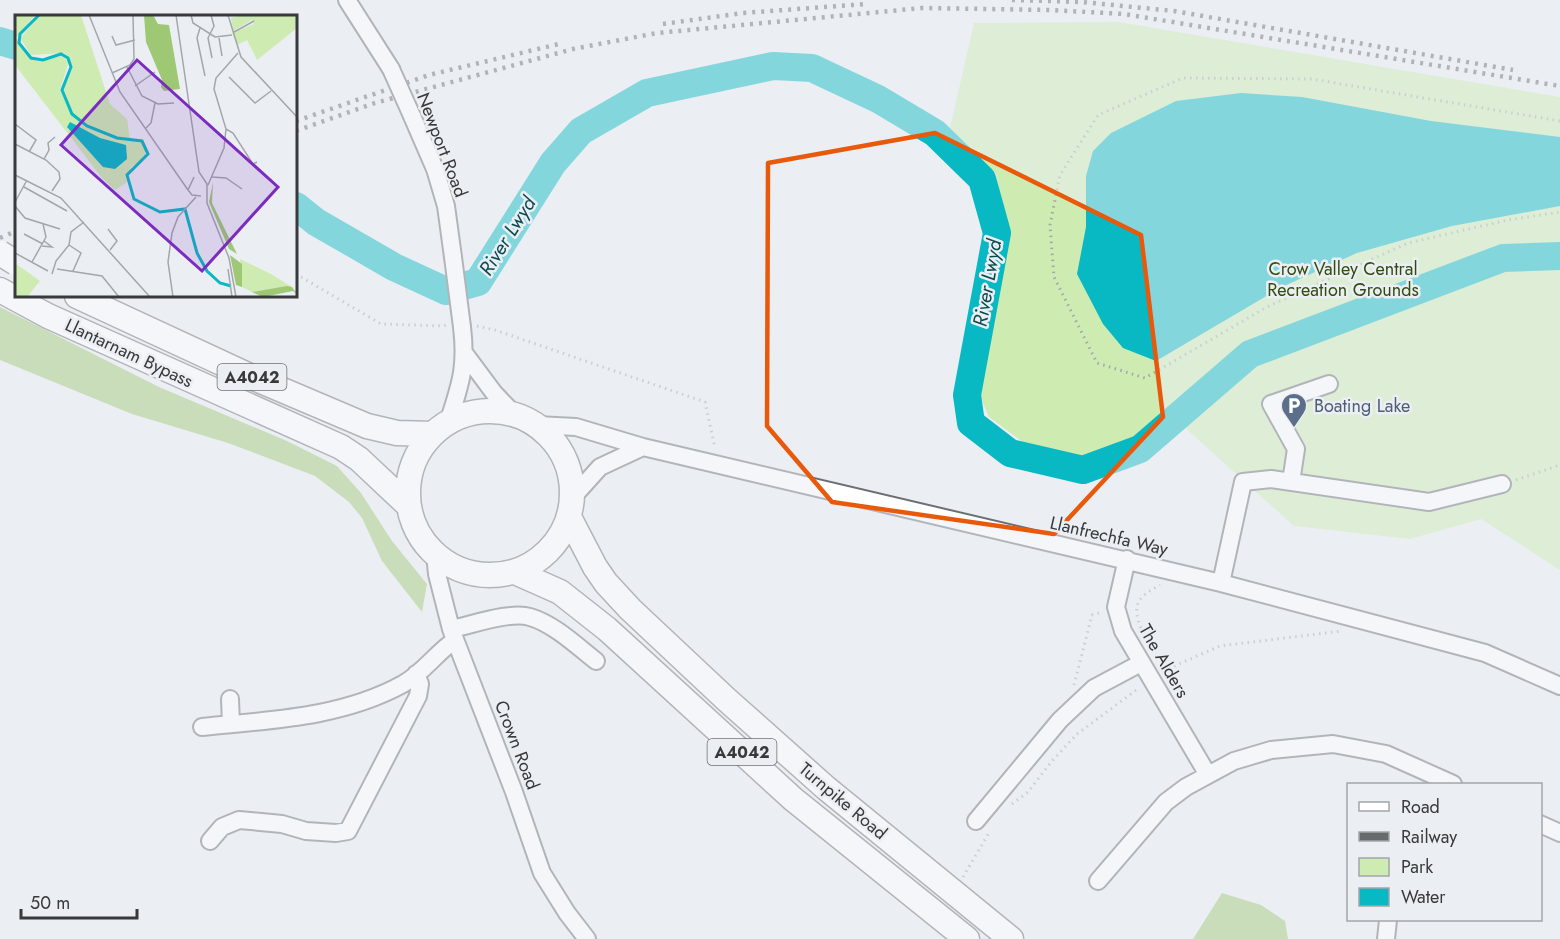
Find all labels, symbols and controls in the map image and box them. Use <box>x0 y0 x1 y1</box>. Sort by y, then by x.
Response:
inset map <box>15 15 297 297</box>
street label: Newport Road <box>410 89 474 201</box>
water label: River Lwyd <box>472 190 544 281</box>
water label: River Lwyd <box>966 236 1010 329</box>
park label: Crow Valley Central Recreation Grounds <box>1267 256 1419 303</box>
street label: Llantarnam Bypass <box>61 312 197 394</box>
road number: A4042 <box>218 364 286 390</box>
parking icon: Boating Lake <box>1279 391 1309 429</box>
place label: Boating Lake <box>1314 393 1410 419</box>
street label: Llanfrechfa Way <box>1047 510 1171 562</box>
street label: The Alders <box>1132 619 1196 703</box>
street label: Crown Road <box>488 697 546 793</box>
road number: A4042 <box>708 739 777 765</box>
street label: Turnpike Road <box>793 756 893 846</box>
legend <box>1347 783 1542 921</box>
text: Road <box>1401 794 1440 820</box>
text: Railway <box>1401 824 1457 850</box>
text: Park <box>1401 854 1433 880</box>
scale bar <box>21 882 136 920</box>
text: Water <box>1401 884 1446 910</box>
text: 50 m <box>30 890 70 916</box>

